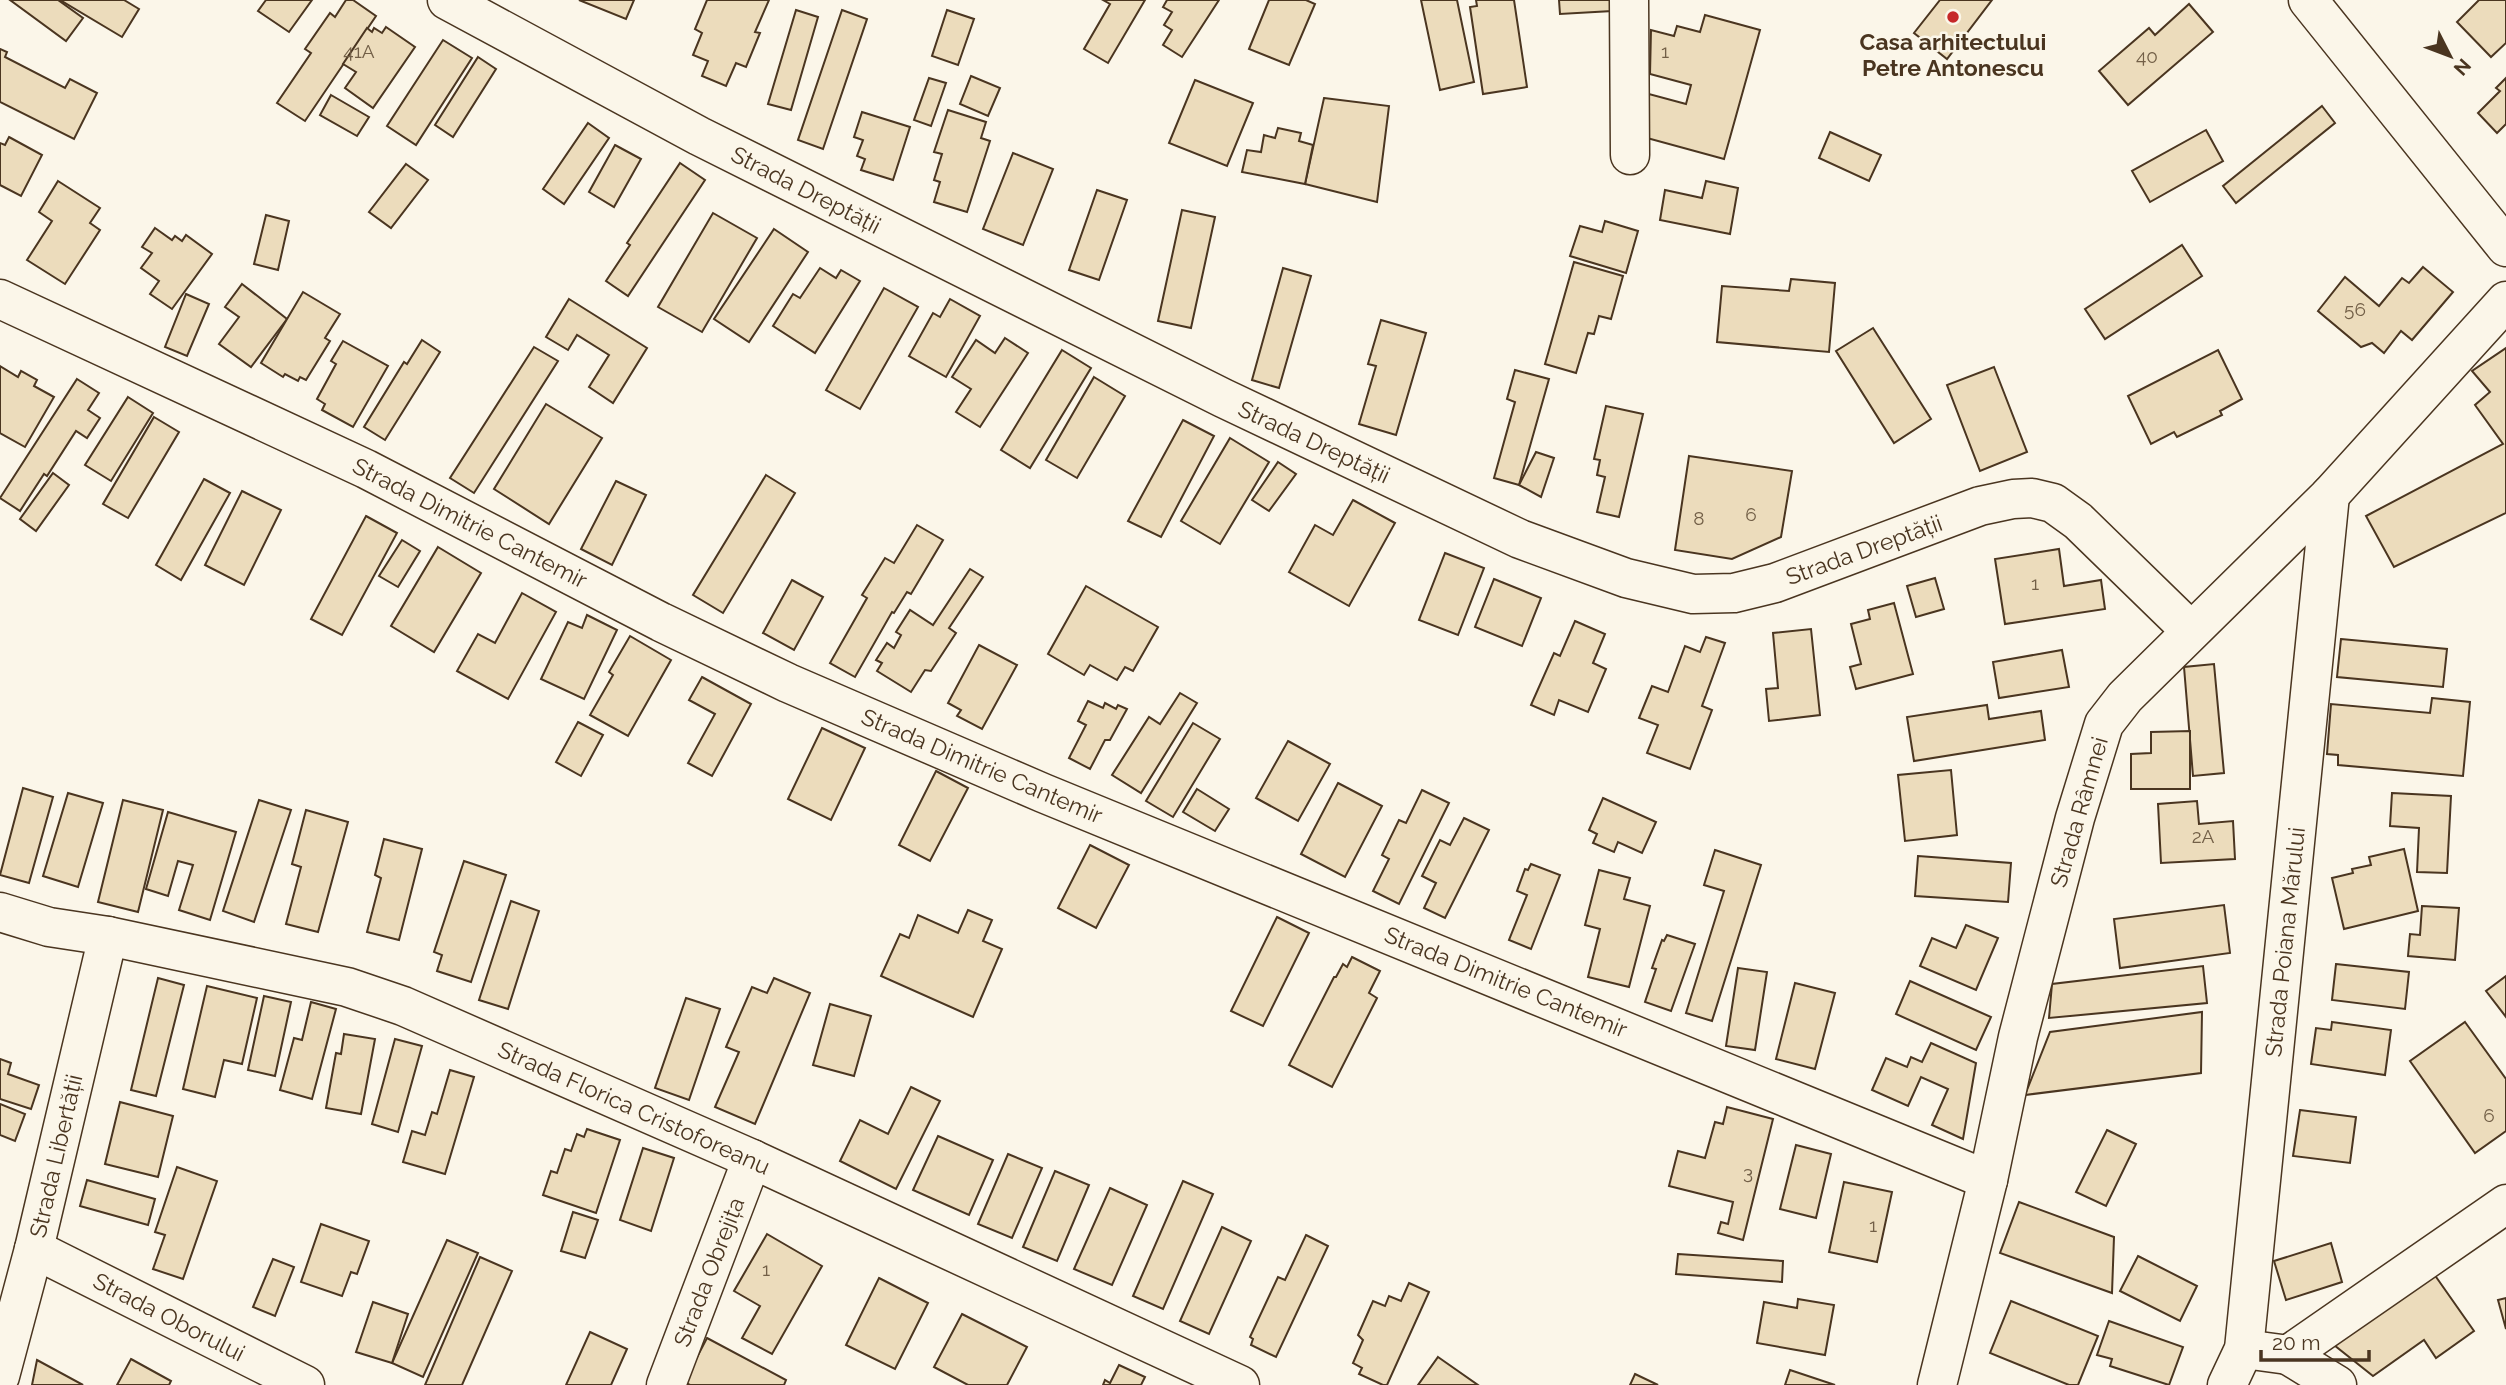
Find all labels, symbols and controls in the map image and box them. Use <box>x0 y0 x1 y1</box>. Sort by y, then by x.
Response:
marker: Casa arhitectului Petre Antonescu <box>1945 9 1961 25</box>
north arrow <box>2415 21 2485 91</box>
place label: Casa arhitectului Petre Antonescu <box>1860 28 2046 81</box>
house number: 41A <box>343 40 375 62</box>
house number: 1 <box>1661 40 1669 62</box>
house number: 40 <box>2136 45 2158 67</box>
text: N <box>2450 55 2476 80</box>
street label: Strada Dreptății <box>727 140 886 239</box>
house number: 56 <box>2344 298 2366 320</box>
street label: Strada Dreptății <box>1234 395 1394 488</box>
street label: Strada Dimitrie Cantemir <box>349 452 592 593</box>
house number: 6 <box>1745 503 1757 525</box>
house number: 8 <box>1693 507 1705 529</box>
street label: Strada Dreptății <box>1782 509 1946 590</box>
house number: 1 <box>2031 572 2039 594</box>
street label: Strada Dimitrie Cantemir <box>858 702 1107 829</box>
street label: Strada Râmnei <box>2044 734 2113 890</box>
house number: 2A <box>2192 825 2215 847</box>
street label: Strada Poiana Mărului <box>2259 826 2310 1058</box>
street label: Strada Dimitrie Cantemir <box>1381 920 1631 1043</box>
street label: Strada Florica Cristoforeanu <box>494 1035 774 1180</box>
street label: Strada Libertății <box>24 1072 87 1240</box>
house number: 6 <box>2483 1104 2495 1126</box>
house number: 3 <box>1743 1161 1753 1183</box>
street label: Strada Obrejița <box>668 1193 749 1350</box>
house number: 1 <box>1869 1214 1877 1236</box>
house number: 1 <box>762 1258 770 1280</box>
street label: Strada Oborului <box>89 1267 250 1366</box>
scale bar <box>2261 1318 2370 1362</box>
text: 20 m <box>2272 1330 2320 1355</box>

